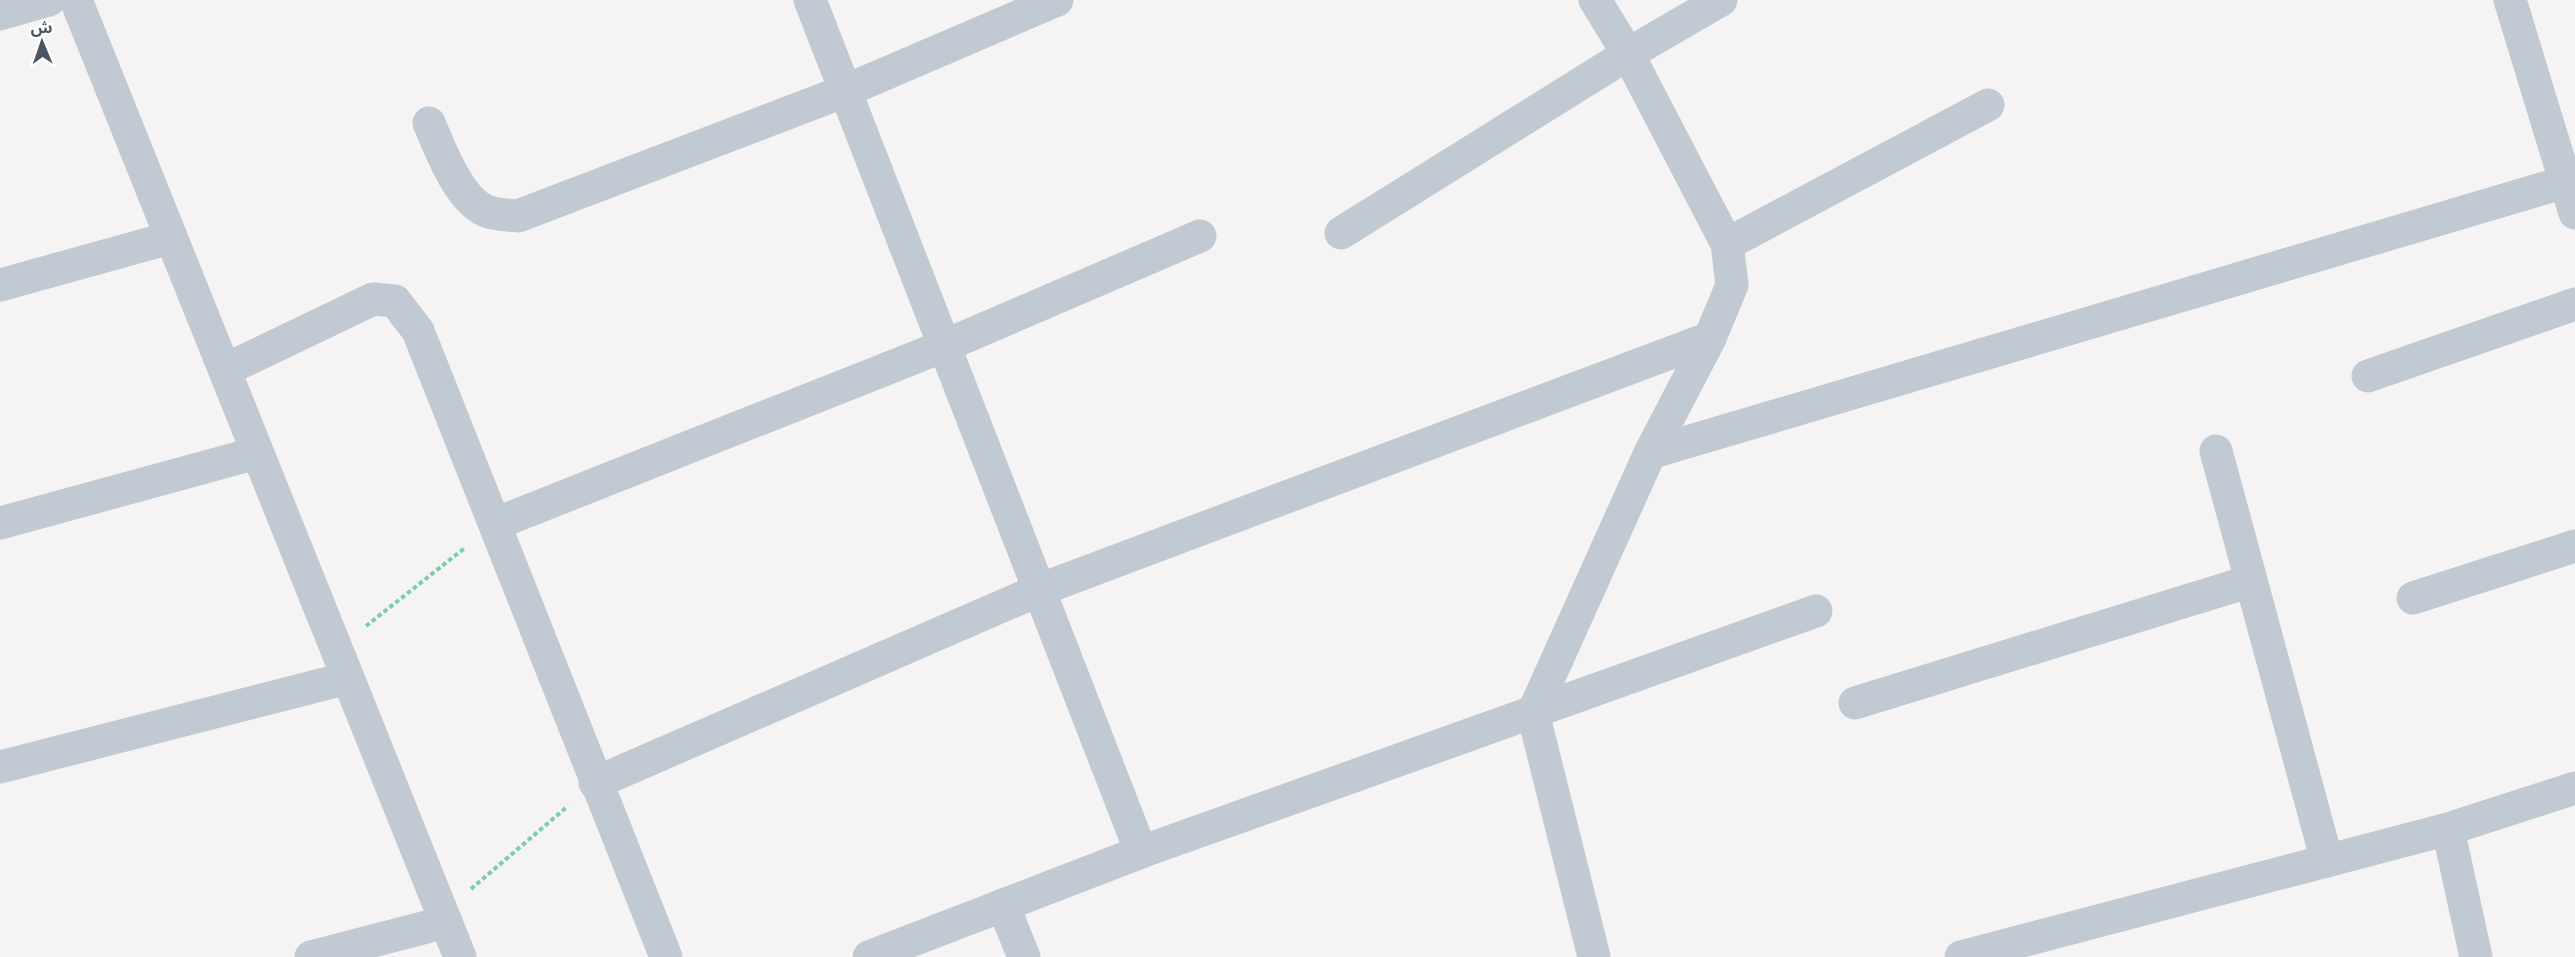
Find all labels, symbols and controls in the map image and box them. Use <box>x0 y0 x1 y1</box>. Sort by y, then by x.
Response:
north arrow <box>12 12 72 72</box>
text: ش <box>30 16 53 39</box>

